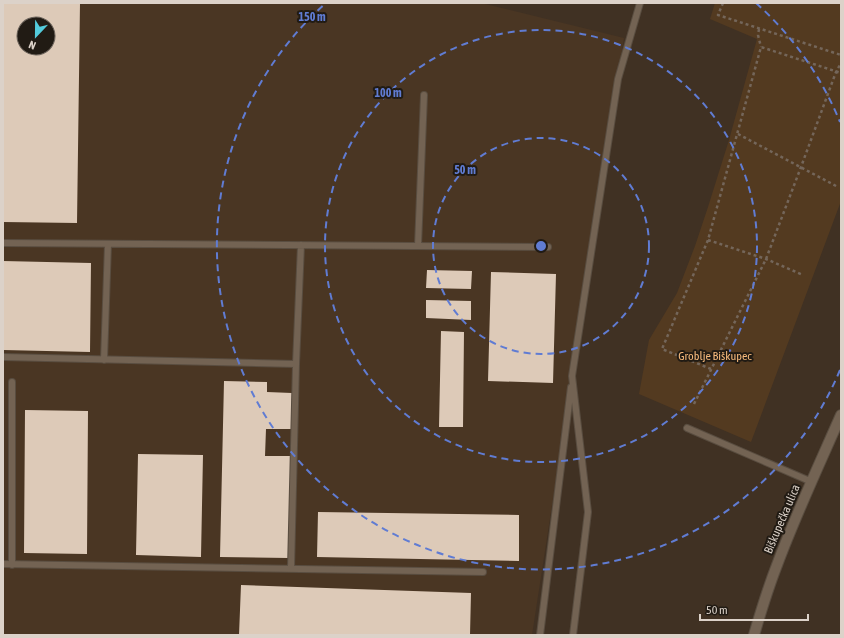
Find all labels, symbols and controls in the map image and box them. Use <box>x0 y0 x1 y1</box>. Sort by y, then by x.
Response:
text: 150 m <box>298 10 326 24</box>
north arrow <box>16 16 56 56</box>
text: N <box>27 38 38 52</box>
text: 100 m <box>374 86 402 100</box>
text: 50 m <box>454 163 476 177</box>
centre of rings <box>534 239 548 253</box>
park label: Groblje Biškupec <box>678 349 752 363</box>
street label: Biškupečka ulica <box>761 482 803 556</box>
scale bar <box>700 596 808 622</box>
text: 50 m <box>706 603 728 617</box>

